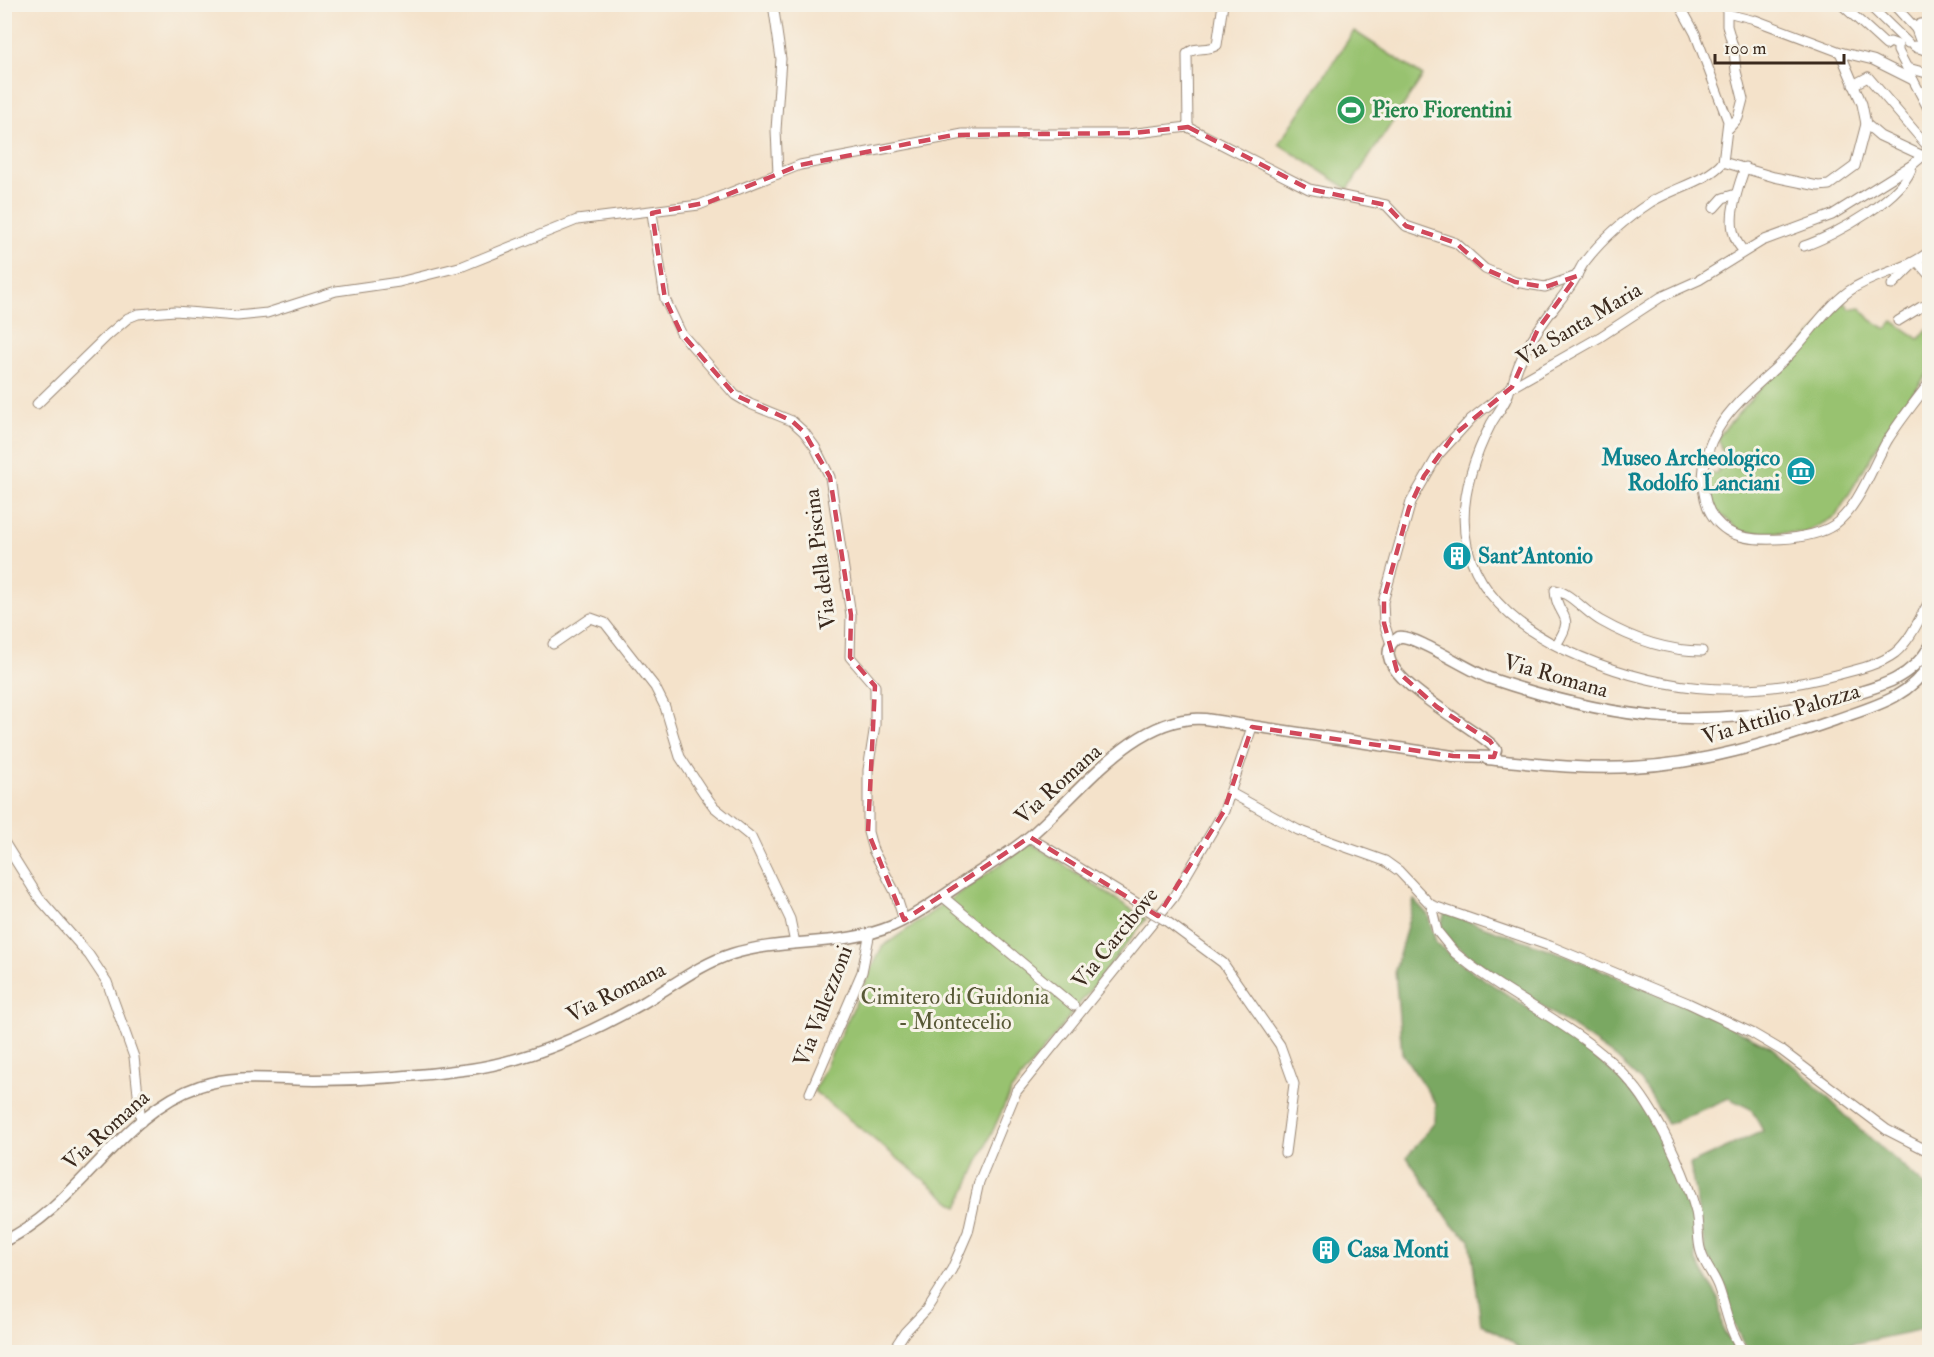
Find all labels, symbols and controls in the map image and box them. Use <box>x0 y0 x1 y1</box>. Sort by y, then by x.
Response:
scale bar <box>1715 27 1844 65</box>
text: 100 m <box>1724 37 1767 60</box>
sports icon: Piero Fiorentini <box>1335 94 1367 126</box>
place label: Piero Fiorentini <box>1372 96 1512 124</box>
street label: Via Santa Maria <box>1511 275 1648 372</box>
place label: Museo Archeologico Rodolfo Lanciani <box>1600 444 1780 497</box>
museum icon: Museo Archeologico Rodolfo Lanciani <box>1785 455 1817 487</box>
street label: Via della Piscina <box>797 486 843 631</box>
building icon: Sant'Antonio <box>1441 540 1473 572</box>
place label: Sant'Antonio <box>1478 542 1593 570</box>
street label: Via Romana <box>1500 648 1612 705</box>
street label: Via Attilio Palozza <box>1699 676 1864 751</box>
street label: Via Romana <box>1009 737 1108 830</box>
street label: Via Carcibove <box>1066 882 1164 994</box>
street label: Via Vallezzoni <box>787 941 859 1070</box>
street label: Via Romana <box>562 955 671 1029</box>
park label: Cimitero di Guidonia - Montecelio <box>861 983 1050 1036</box>
street label: Via Romana <box>57 1083 156 1176</box>
building icon: Casa Monti <box>1310 1234 1342 1266</box>
place label: Casa Monti <box>1347 1236 1449 1264</box>

